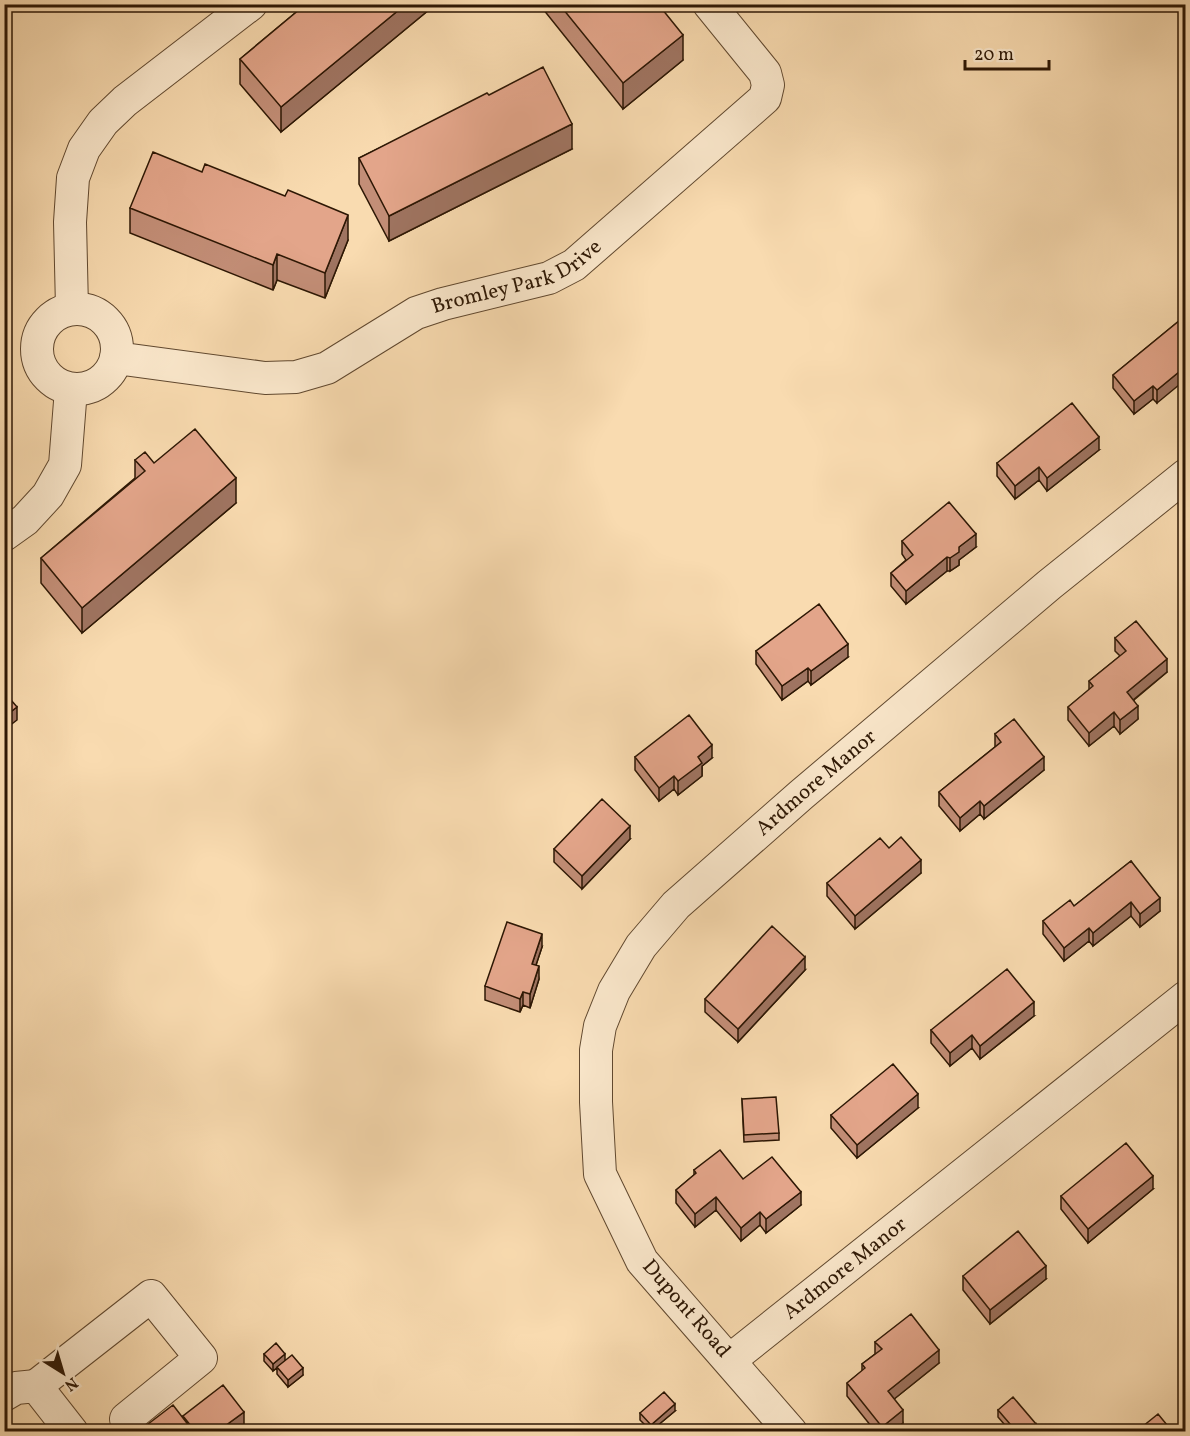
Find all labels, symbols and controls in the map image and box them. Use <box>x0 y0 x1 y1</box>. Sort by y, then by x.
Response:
scale bar <box>965 33 1049 71</box>
text: 20 m <box>974 43 1014 68</box>
street label: Bromley Park Drive <box>428 233 608 321</box>
street label: Ardmore Manor <box>749 722 883 843</box>
street label: Ardmore Manor <box>777 1210 913 1327</box>
street label: Dupont Road <box>635 1253 737 1365</box>
north arrow <box>33 1343 93 1403</box>
text: N <box>59 1371 82 1396</box>

